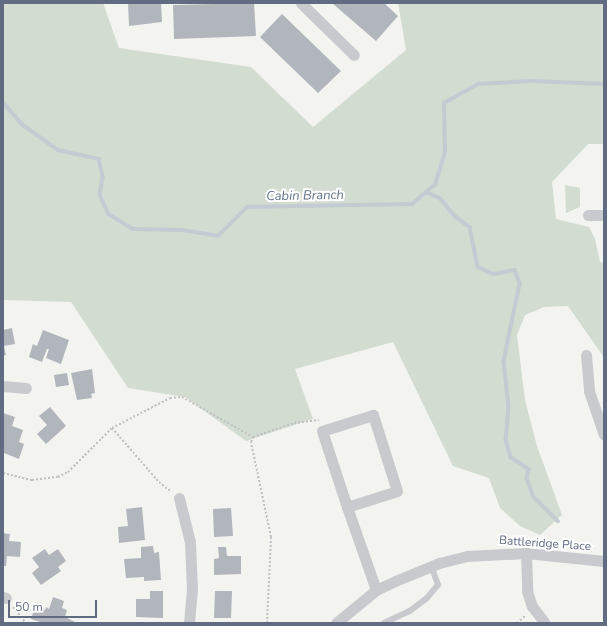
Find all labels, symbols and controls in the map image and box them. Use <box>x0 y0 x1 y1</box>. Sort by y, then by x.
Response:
water label: Cabin Branch <box>266 188 344 204</box>
street label: Battleridge Place <box>498 534 592 554</box>
scale bar <box>10 592 99 618</box>
text: 50 m <box>15 599 43 615</box>

